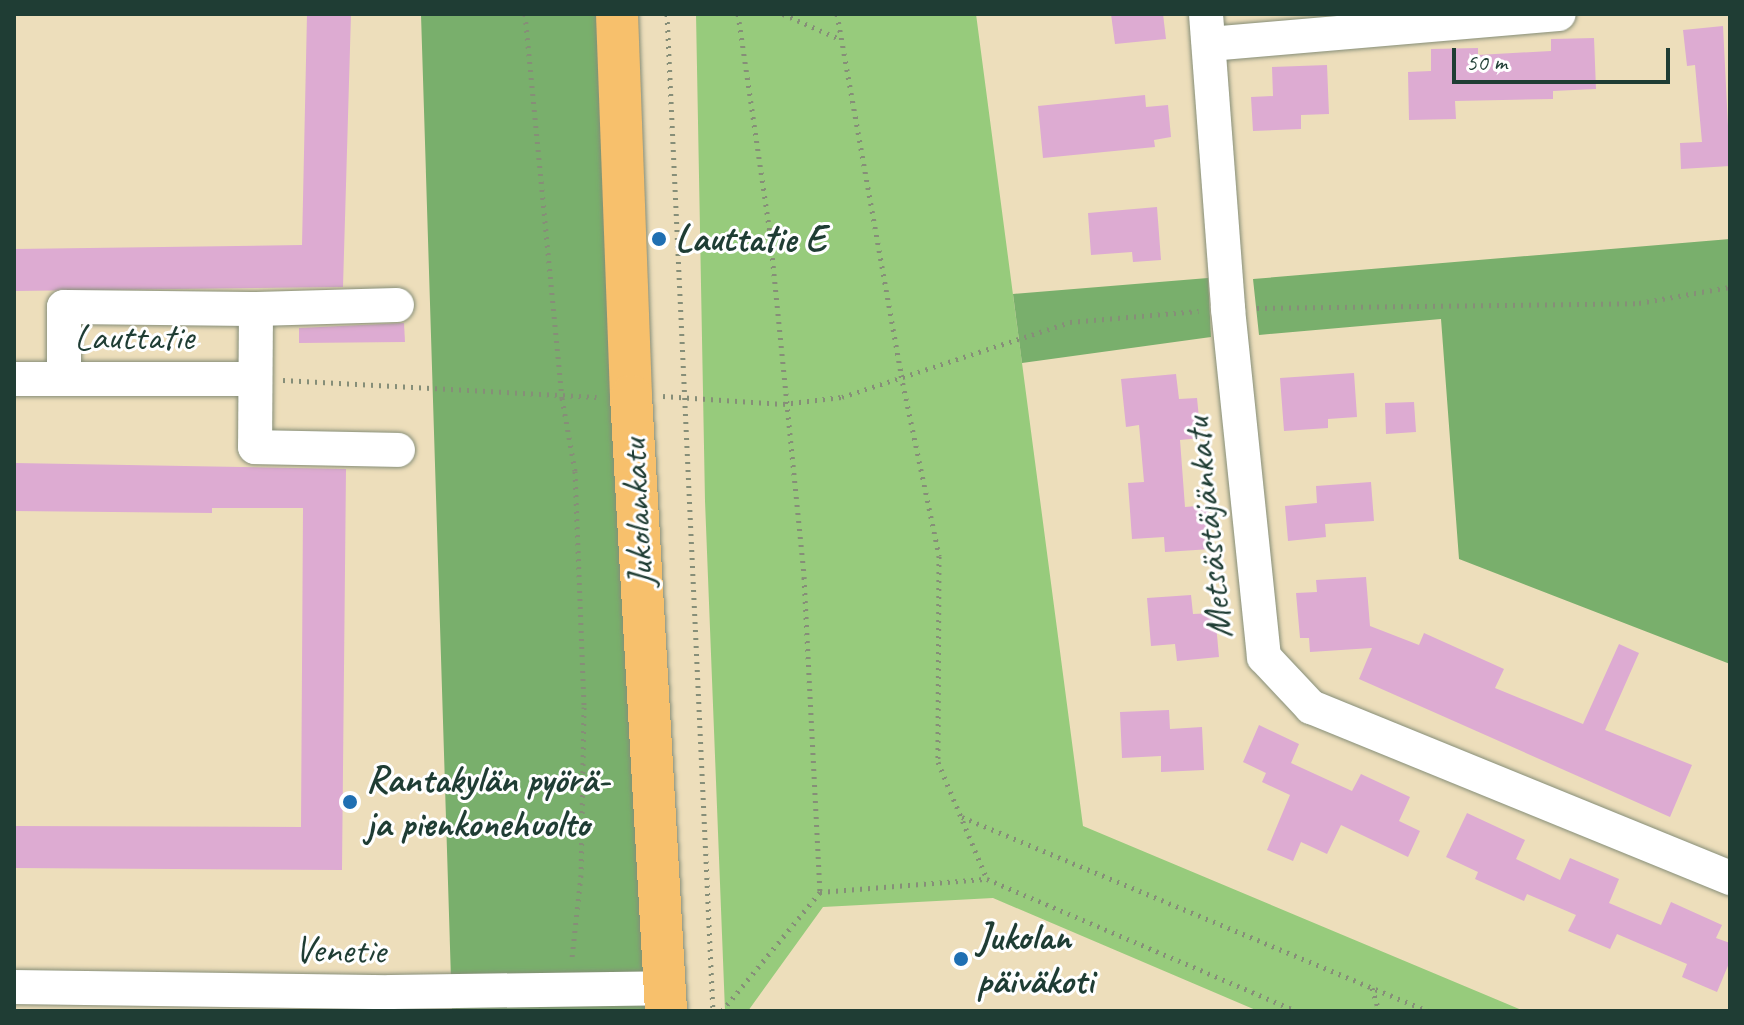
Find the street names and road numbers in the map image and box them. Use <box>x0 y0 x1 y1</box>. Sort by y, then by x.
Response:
street label: Lauttatie <box>74 314 194 360</box>
street label: Metsästäjänkatu <box>1174 415 1242 641</box>
street label: Jukolankatu <box>610 438 664 588</box>
street label: Venetie <box>294 926 386 974</box>

